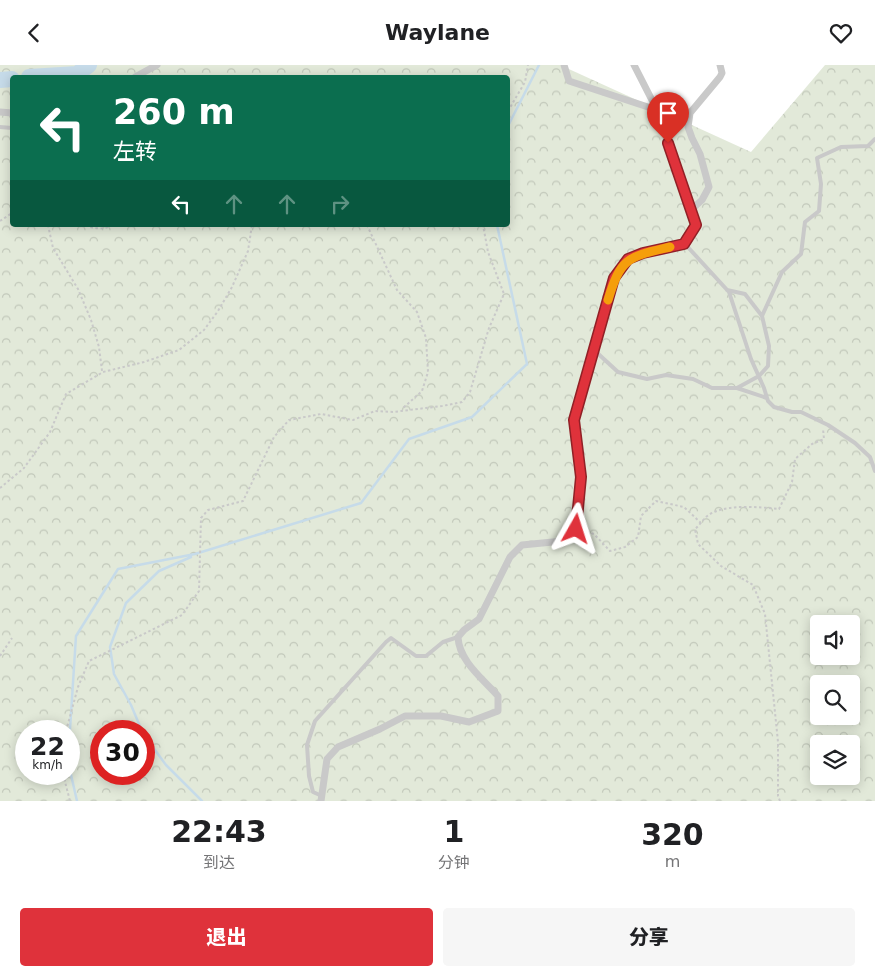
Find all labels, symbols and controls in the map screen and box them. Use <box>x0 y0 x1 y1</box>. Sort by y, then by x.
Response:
icon: back <box>20 19 48 47</box>
icon: heart <box>827 19 855 47</box>
text: Waylane <box>385 20 490 45</box>
text: 260 m <box>113 92 235 132</box>
pin <box>647 92 689 143</box>
icon: left <box>30 95 95 160</box>
icon: arrive <box>654 99 682 127</box>
text: 左转 <box>113 139 157 164</box>
icon: left <box>167 190 195 218</box>
icon: ahead <box>220 190 248 218</box>
icon: ahead <box>273 190 301 218</box>
icon: right <box>326 190 354 218</box>
position arrow <box>549 502 601 554</box>
map controls <box>810 615 860 785</box>
button: sound <box>810 615 860 665</box>
button: search <box>810 675 860 725</box>
speed limit sign: 30 <box>90 720 155 785</box>
text: 22 <box>30 732 65 761</box>
button: layers <box>810 735 860 785</box>
text: km/h <box>32 758 63 772</box>
text: 22:43 <box>171 814 267 849</box>
text: 1 <box>443 814 464 849</box>
text: 320 <box>641 817 704 852</box>
text: m <box>665 852 680 871</box>
text: 到达 <box>203 853 235 872</box>
text: 分钟 <box>438 853 470 872</box>
button: 退出 <box>20 908 433 966</box>
button: 分享 <box>443 908 855 966</box>

